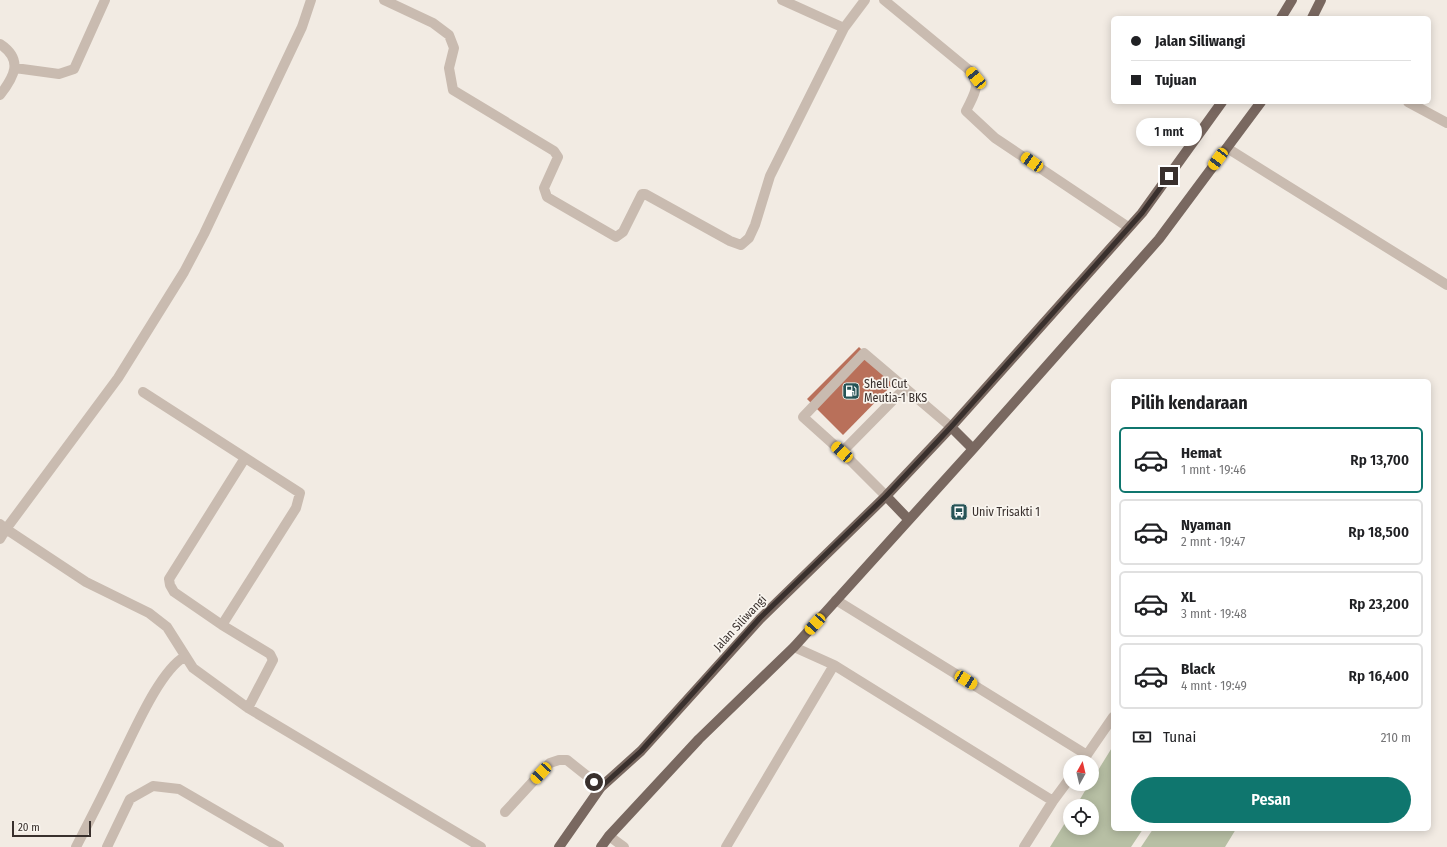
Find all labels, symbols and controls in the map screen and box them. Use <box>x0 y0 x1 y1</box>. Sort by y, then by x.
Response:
text: Jalan Siliwangi <box>1155 32 1245 50</box>
car <box>964 65 988 91</box>
text: Tujuan <box>1155 71 1197 89</box>
callout: 1 mnt <box>1136 118 1202 146</box>
text: 1 mnt <box>1154 124 1184 139</box>
car <box>1206 146 1230 172</box>
car <box>1019 150 1045 174</box>
route end <box>1160 167 1178 185</box>
place label: Shell Cut Meutia-1 BKS <box>864 377 927 405</box>
fuel station icon: Shell Cut Meutia-1 BKS <box>841 381 861 401</box>
text: Pilih kendaraan <box>1131 392 1248 414</box>
car <box>829 440 855 464</box>
icon: car <box>1133 442 1169 478</box>
text: Hemat <box>1181 444 1222 462</box>
text: Rp 13,700 <box>1350 451 1409 469</box>
text: 1 mnt · 19:46 <box>1181 462 1246 477</box>
bus stop icon: Univ Trisakti 1 <box>949 502 969 522</box>
place label: Univ Trisakti 1 <box>972 505 1040 519</box>
icon: car <box>1133 514 1169 550</box>
text: Nyaman <box>1181 516 1231 534</box>
text: Rp 18,500 <box>1348 523 1409 541</box>
text: 2 mnt · 19:47 <box>1181 534 1245 549</box>
icon: car <box>1133 586 1169 622</box>
text: XL <box>1181 588 1196 606</box>
street label: Jalan Siliwangi <box>711 592 769 654</box>
text: Rp 23,200 <box>1349 595 1409 613</box>
text: 3 mnt · 19:48 <box>1181 606 1247 621</box>
car <box>803 611 827 637</box>
icon: car <box>1133 658 1169 694</box>
text: Black <box>1181 660 1215 678</box>
text: Rp 16,400 <box>1349 667 1409 685</box>
car <box>953 669 979 691</box>
text: 4 mnt · 19:49 <box>1181 678 1247 693</box>
icon: cash <box>1131 726 1153 748</box>
text: Tunai <box>1163 728 1196 746</box>
text: 210 m <box>1381 730 1411 745</box>
north arrow <box>1063 755 1099 791</box>
map controls <box>1063 755 1099 835</box>
car <box>528 760 554 786</box>
route start <box>585 773 603 791</box>
button: Pesan <box>1131 777 1411 823</box>
button: locate <box>1063 799 1099 835</box>
scale bar <box>12 819 91 838</box>
text: 20 m <box>18 821 40 834</box>

